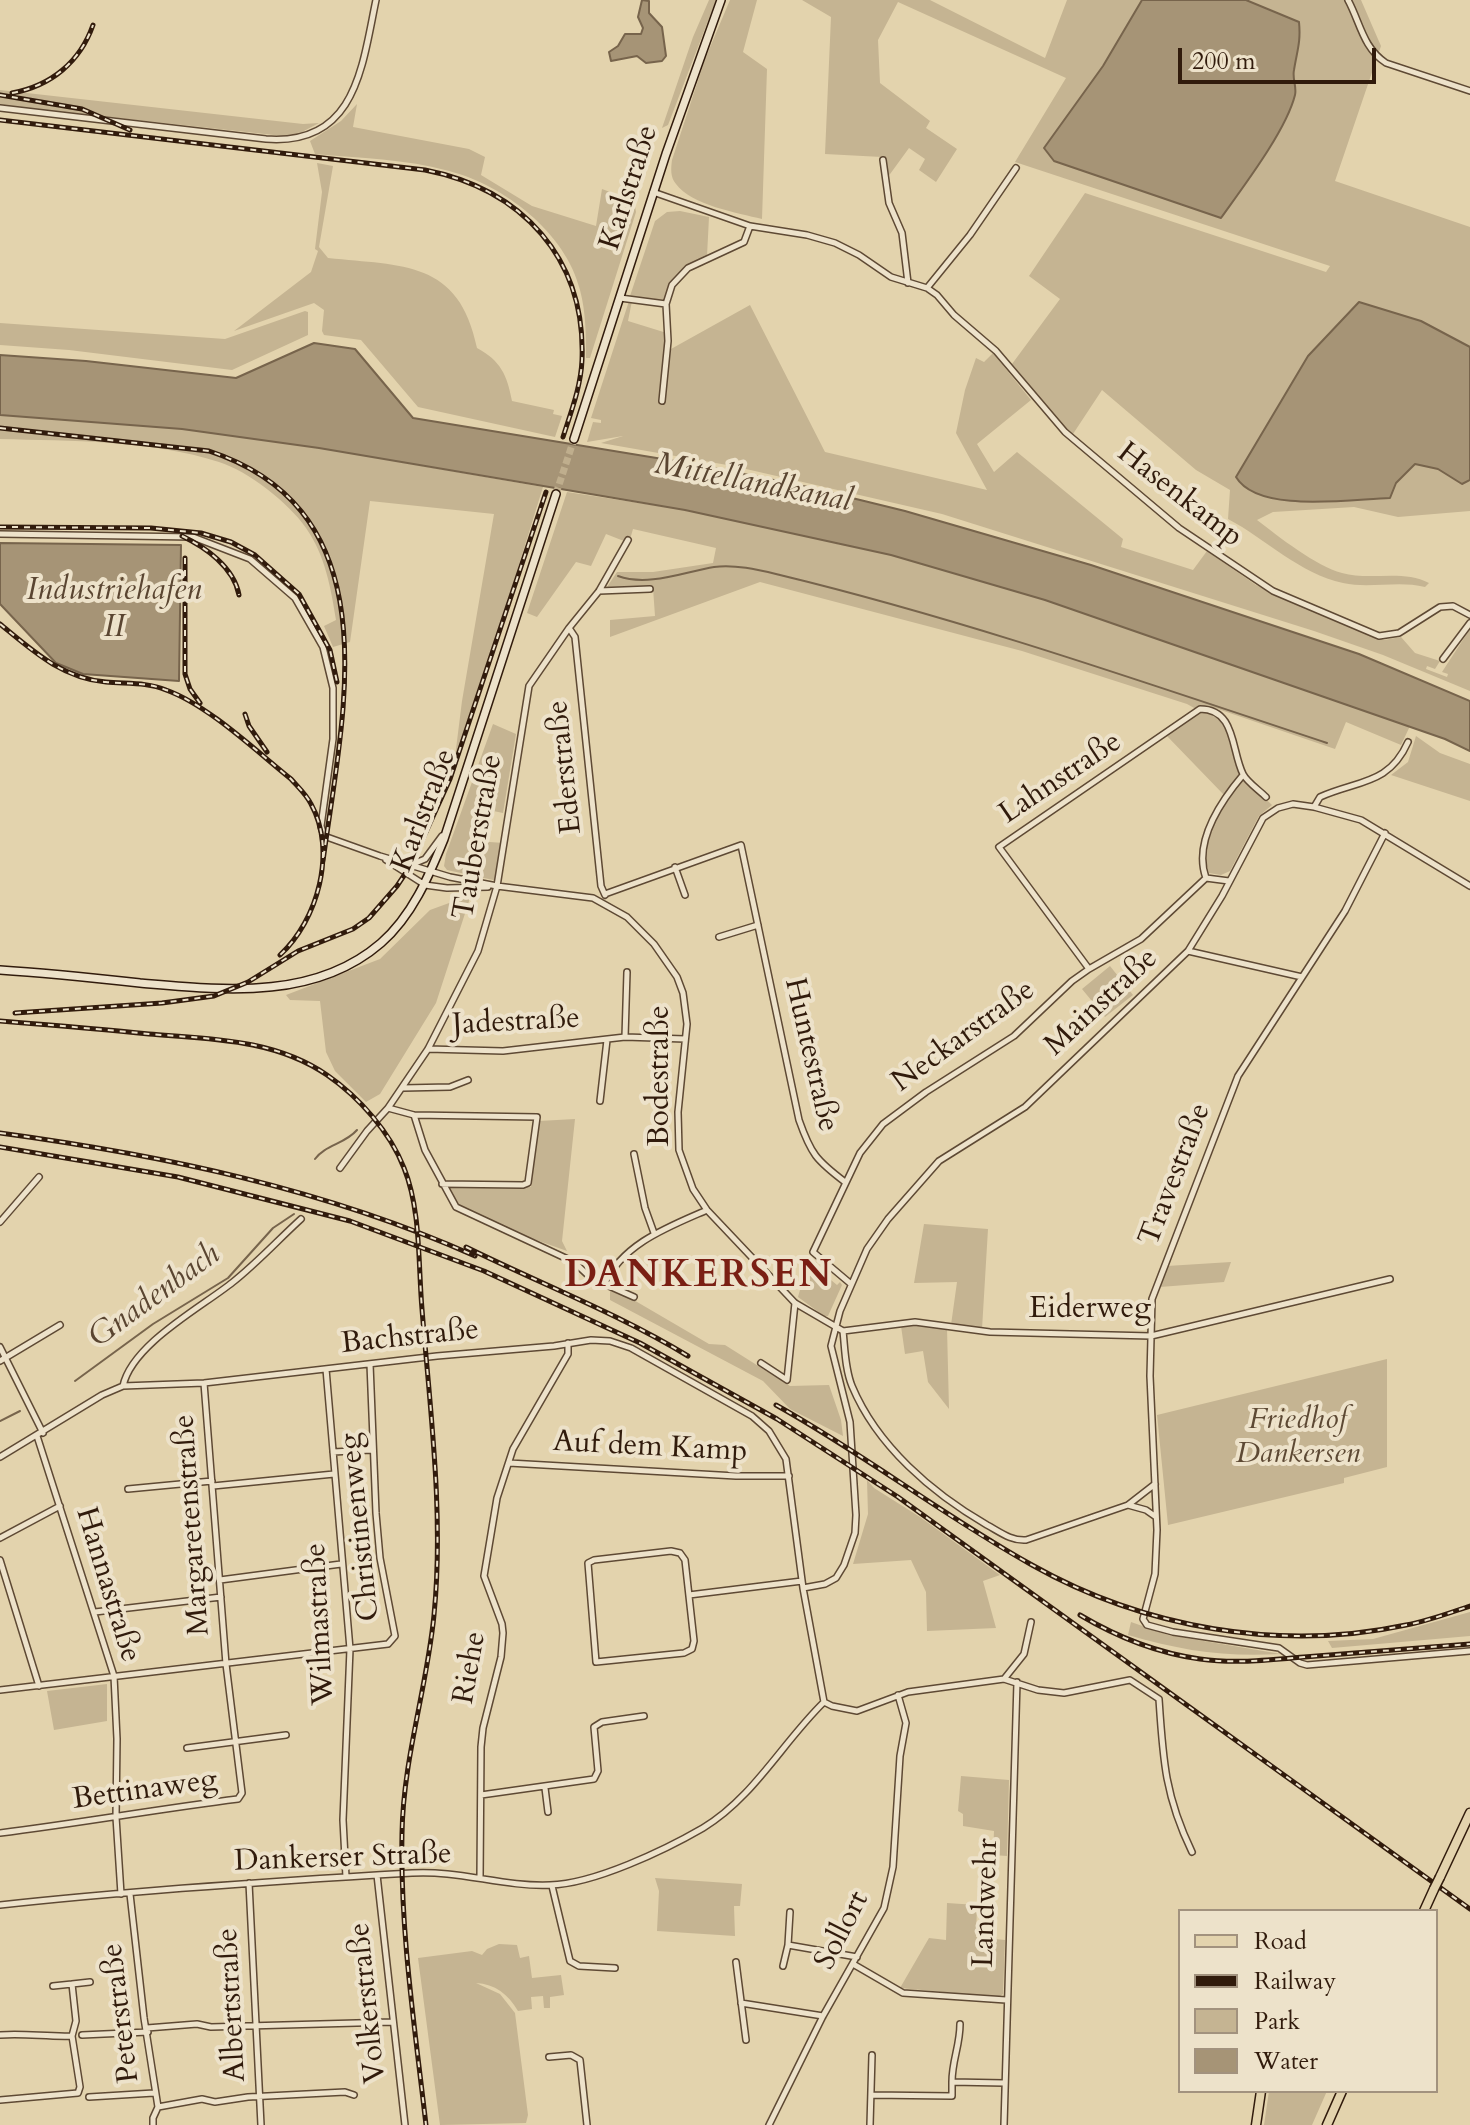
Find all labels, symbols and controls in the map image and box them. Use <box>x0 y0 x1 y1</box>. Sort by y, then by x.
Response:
scale bar <box>1182 32 1380 82</box>
text: 200 m <box>1192 45 1256 78</box>
street label: Karlstraße <box>593 121 667 255</box>
street label: Hasenkamp <box>1109 436 1249 556</box>
water label: Mittellandkanal <box>651 446 855 522</box>
water label: Industriehafen II <box>26 573 202 648</box>
street label: Ederstraße <box>541 699 591 835</box>
street label: Lahnstraße <box>993 725 1129 833</box>
street label: Karlstraße <box>385 744 465 878</box>
street label: Tauberstraße <box>447 752 511 922</box>
street label: Mainstraße <box>1038 942 1166 1064</box>
street label: Neckarstraße <box>886 973 1042 1101</box>
street label: Huntestraße <box>775 975 845 1135</box>
street label: Jadestraße <box>451 1002 581 1044</box>
street label: Bodestraße <box>643 1005 679 1147</box>
street label: Travestraße <box>1132 1099 1220 1251</box>
water label: Gnadenbach <box>82 1237 228 1357</box>
district label: DANKERSEN <box>565 1254 833 1300</box>
street label: Eiderweg <box>1029 1292 1151 1328</box>
street label: Bachstraße <box>339 1313 481 1363</box>
park label: Friedhof Dankersen <box>1236 1403 1360 1474</box>
street label: Margaretenstraße <box>167 1413 219 1637</box>
street label: Auf dem Kamp <box>552 1425 748 1471</box>
street label: Christinenweg <box>333 1431 389 1623</box>
street label: Hannastraße <box>66 1503 148 1667</box>
street label: Wilmastraße <box>299 1542 343 1706</box>
street label: Riehe <box>447 1629 495 1707</box>
street label: Bettinaweg <box>70 1763 220 1819</box>
street label: Dankerser Straße <box>234 1837 452 1881</box>
street label: Landwehr <box>967 1838 1007 1968</box>
street label: Sollort <box>808 1886 878 1976</box>
legend <box>1178 1909 1438 2093</box>
street label: Volkerstraße <box>343 1921 395 2085</box>
text: Road <box>1254 1925 1307 1958</box>
street label: Albertstraße <box>211 1927 255 2083</box>
street label: Peterstraße <box>96 1941 148 2085</box>
text: Railway <box>1254 1965 1336 1998</box>
text: Park <box>1254 2005 1300 2038</box>
text: Water <box>1254 2045 1318 2078</box>

